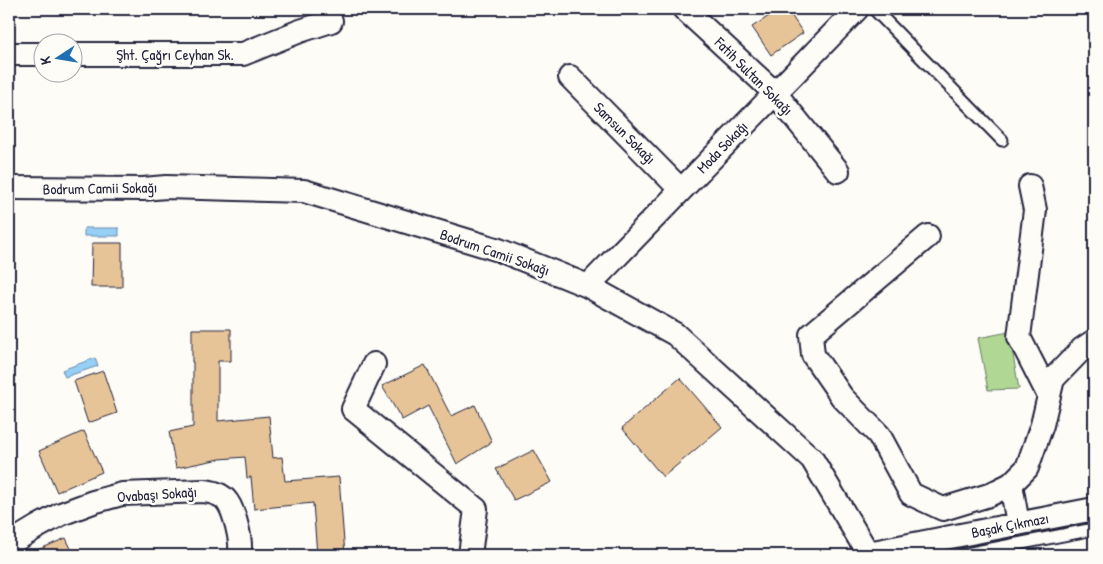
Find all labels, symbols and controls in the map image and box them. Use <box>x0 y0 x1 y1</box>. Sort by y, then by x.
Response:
street label: Fatih Sultan Sokağı <box>709 31 798 120</box>
north arrow <box>32 32 82 82</box>
street label: Şht. Çağrı Ceyhan Sk. <box>116 44 234 65</box>
text: K <box>35 55 55 66</box>
street label: Samsun Sokağı <box>589 97 661 169</box>
street label: Moda Sokağı <box>692 116 752 178</box>
street label: Bodrum Camii Sokağı <box>43 177 157 199</box>
street label: Bodrum Camii Sokağı <box>437 223 553 281</box>
street label: Ovabaşı Sokağı <box>116 481 198 507</box>
street label: Başak Çıkmazı <box>969 507 1051 543</box>

